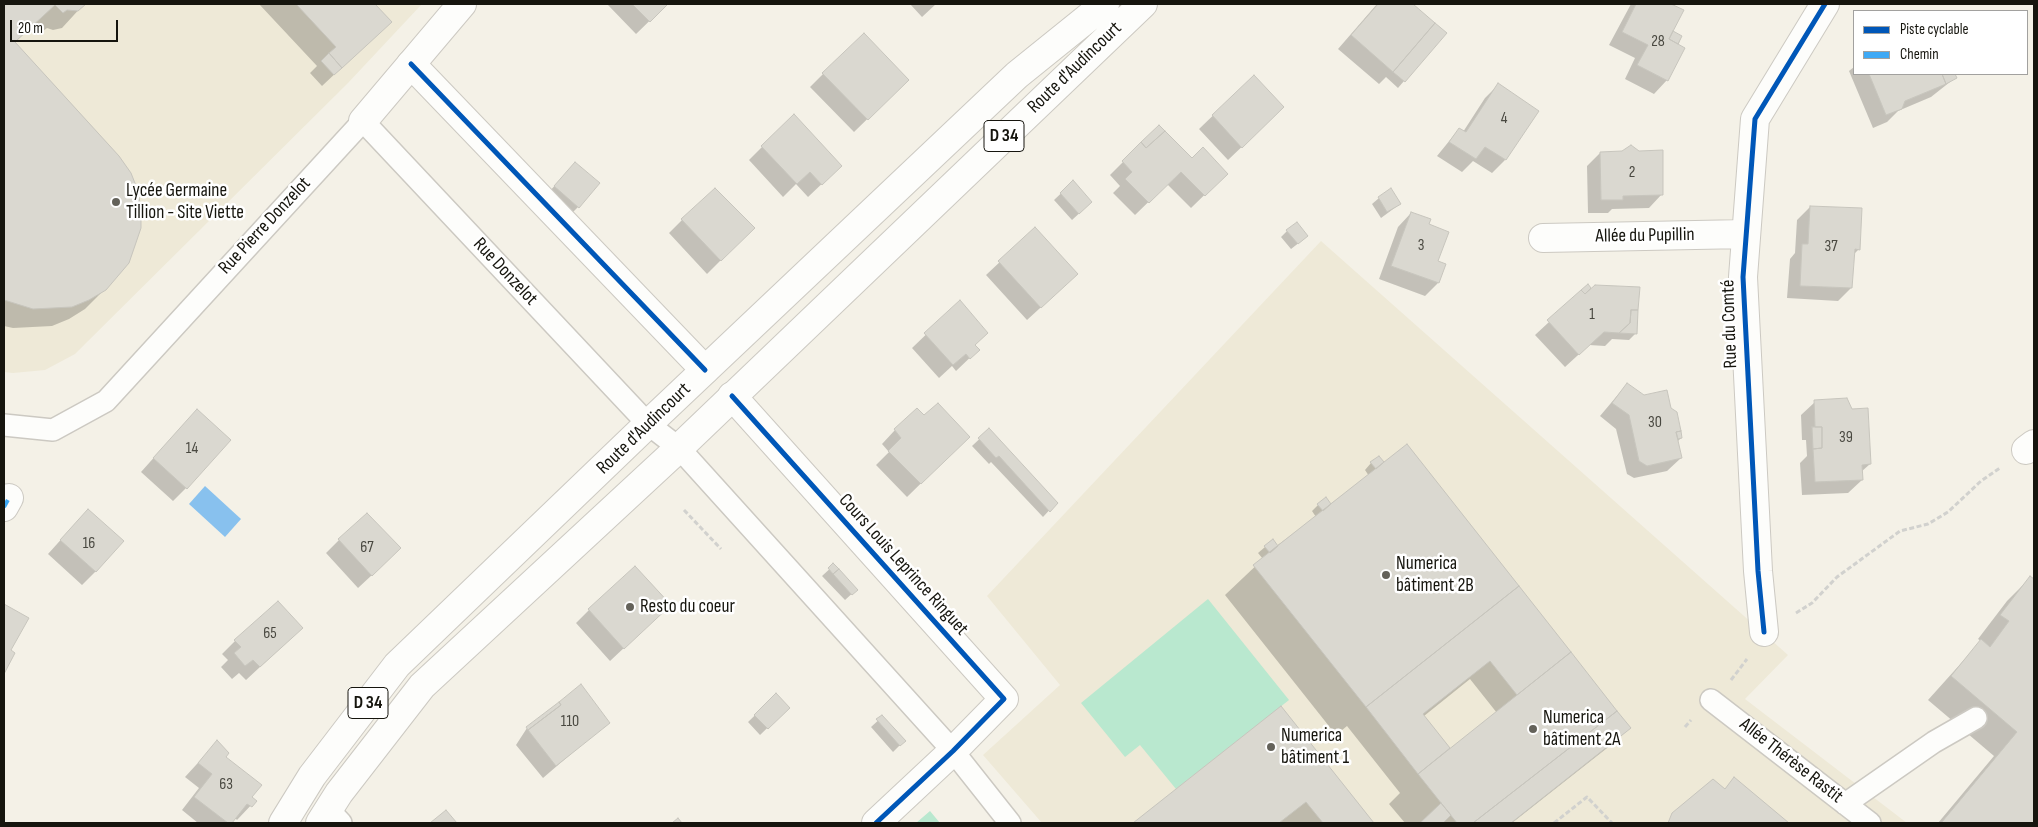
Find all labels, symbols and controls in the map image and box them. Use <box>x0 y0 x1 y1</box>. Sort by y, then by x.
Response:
scale bar <box>12 10 120 42</box>
legend <box>1853 10 2028 75</box>
street label: Route d'Audincourt <box>1023 17 1127 119</box>
text: 20 m <box>18 19 43 38</box>
text: Piste cyclable <box>1900 20 1969 39</box>
house number: 28 <box>1651 32 1665 52</box>
text: Chemin <box>1900 45 1939 64</box>
house number: 4 <box>1501 109 1507 129</box>
road number: D 34 <box>984 120 1024 152</box>
house number: 2 <box>1629 163 1635 183</box>
street label: Rue Pierre Donzelot <box>214 173 316 279</box>
place label: Lycée Germaine Tillion - Site Viette <box>126 180 244 224</box>
marker: Lycée Germaine Tillion - Site Viette <box>110 196 122 208</box>
street label: Allée du Pupillin <box>1595 224 1695 248</box>
street label: Rue Donzelot <box>468 233 542 311</box>
house number: 3 <box>1418 236 1424 256</box>
house number: 37 <box>1824 237 1838 257</box>
street label: Rue du Comté <box>1717 279 1743 369</box>
house number: 1 <box>1589 305 1595 325</box>
street label: Route d'Audincourt <box>592 378 696 480</box>
house number: 30 <box>1648 413 1662 433</box>
house number: 39 <box>1839 428 1853 448</box>
house number: 14 <box>186 439 198 459</box>
street label: Cours Louis Leprince Ringuet <box>833 489 973 641</box>
house number: 16 <box>83 534 95 554</box>
house number: 67 <box>360 538 374 558</box>
place label: Numerica bâtiment 2B <box>1396 553 1474 597</box>
marker: Numerica bâtiment 2B <box>1380 569 1392 581</box>
place label: Resto du coeur <box>640 596 735 618</box>
marker: Resto du coeur <box>624 601 636 613</box>
house number: 65 <box>263 624 277 644</box>
road number: D 34 <box>348 688 388 718</box>
place label: Numerica bâtiment 2A <box>1543 707 1620 751</box>
house number: 110 <box>561 712 579 732</box>
street label: Allée Thérèse Rastit <box>1735 714 1847 808</box>
marker: Numerica bâtiment 2A <box>1527 723 1539 735</box>
place label: Numerica bâtiment 1 <box>1281 725 1349 769</box>
marker: Numerica bâtiment 1 <box>1265 741 1277 753</box>
house number: 63 <box>219 775 233 795</box>

